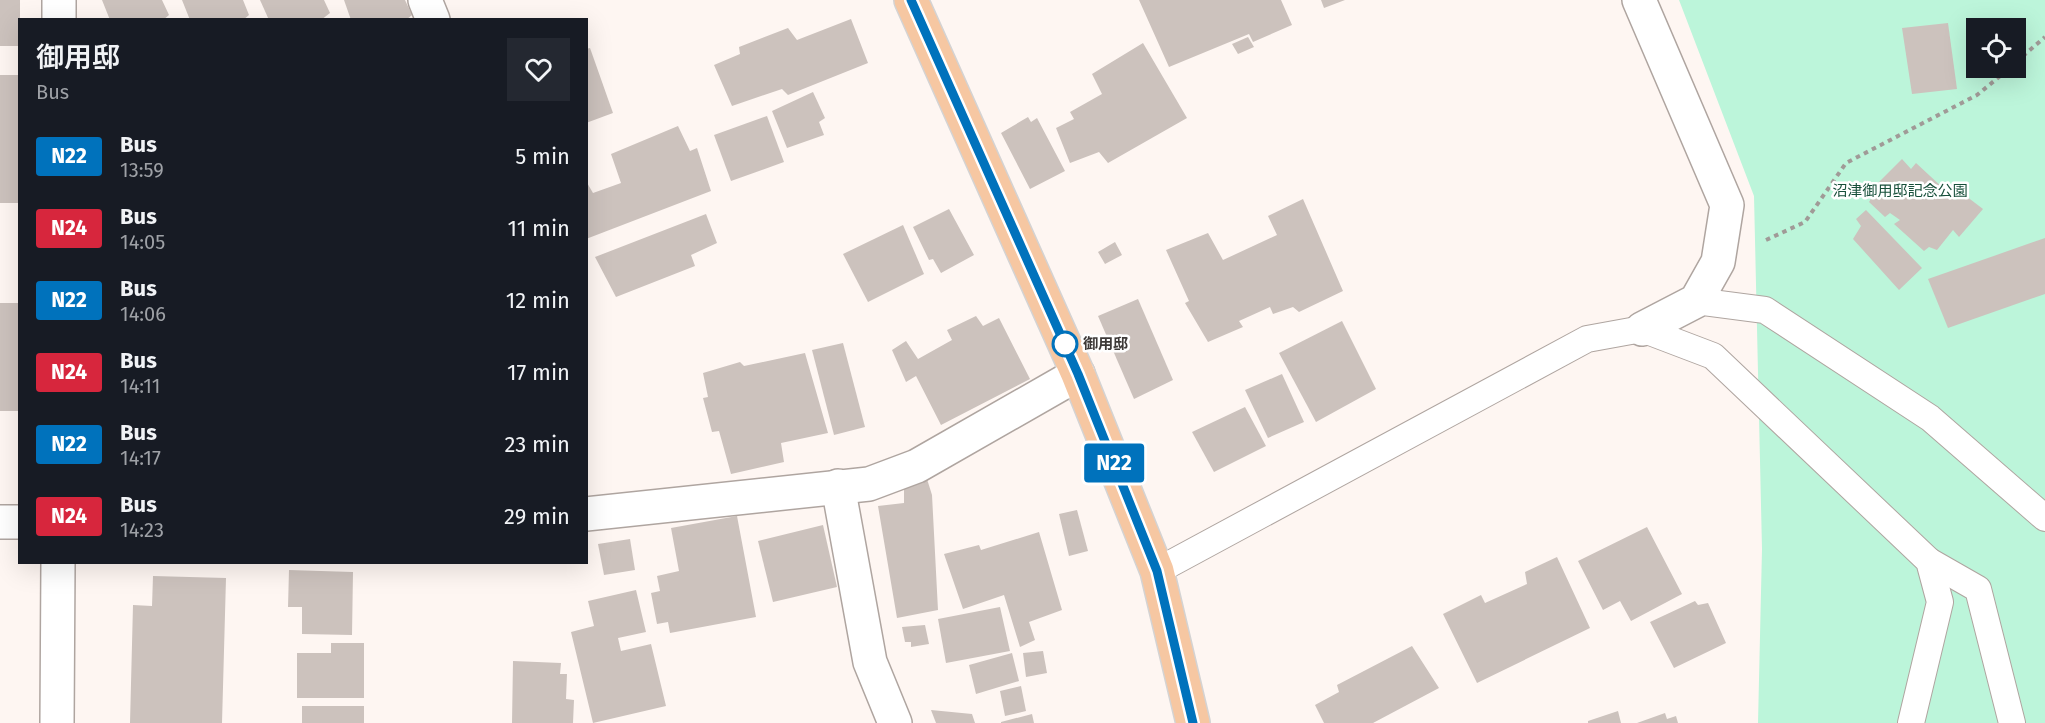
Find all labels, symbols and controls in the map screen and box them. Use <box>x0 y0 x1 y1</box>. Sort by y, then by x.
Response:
map controls <box>1966 18 2026 78</box>
button: locate <box>1966 18 2026 78</box>
button: heart <box>507 38 570 101</box>
text: 御用邸 <box>36 41 120 74</box>
text: Bus <box>36 80 69 104</box>
text: Bus <box>120 131 157 158</box>
text: N22 <box>51 143 87 169</box>
text: 5 min <box>515 143 570 170</box>
text: 13:59 <box>120 158 164 182</box>
park label: 沼津御用邸記念公園 <box>1832 182 1968 200</box>
text: Bus <box>120 203 157 230</box>
text: N24 <box>51 215 87 241</box>
text: 11 min <box>507 215 570 242</box>
text: 14:05 <box>120 230 165 254</box>
text: Bus <box>120 275 157 302</box>
text: N22 <box>51 287 87 313</box>
text: 12 min <box>506 287 570 314</box>
text: 14:06 <box>120 302 166 326</box>
marker: 御用邸 <box>1052 331 1078 357</box>
place label: 御用邸 <box>1083 335 1128 353</box>
text: Bus <box>120 347 157 374</box>
text: N24 <box>51 359 87 385</box>
text: 17 min <box>507 359 570 386</box>
text: 14:11 <box>120 374 160 398</box>
text: Bus <box>120 419 157 446</box>
text: N22 <box>51 431 87 457</box>
text: 23 min <box>504 431 570 458</box>
line badge: N22 <box>1080 444 1148 482</box>
text: 14:17 <box>120 446 161 470</box>
text: N22 <box>1096 450 1132 476</box>
text: Bus <box>120 491 157 518</box>
text: N24 <box>51 503 87 529</box>
text: 29 min <box>504 503 570 530</box>
text: 14:23 <box>120 518 164 542</box>

